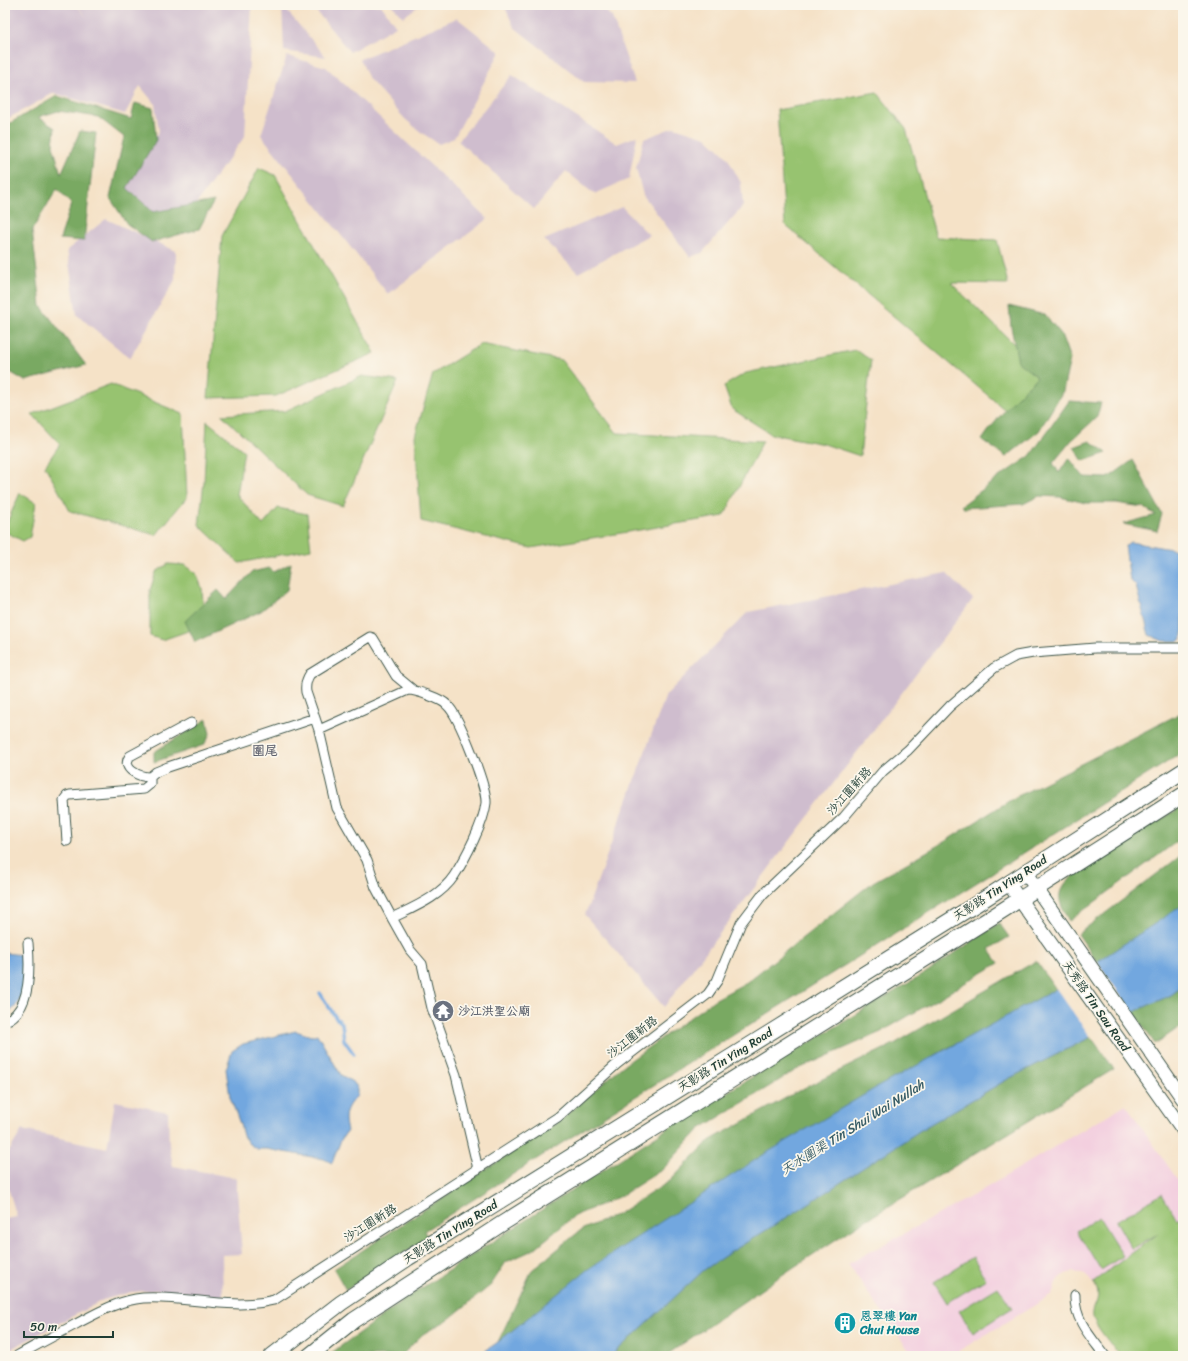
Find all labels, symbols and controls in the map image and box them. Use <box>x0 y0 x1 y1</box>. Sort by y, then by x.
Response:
district label: 圍尾 <box>252 739 278 762</box>
street label: 沙江圍新路 <box>821 761 877 821</box>
street label: 天影路 Tin Ying Road <box>948 848 1053 927</box>
street label: 天秀路 Tin Sau Road <box>1056 956 1137 1058</box>
temple icon: 沙江洪聖公廟 <box>430 998 456 1024</box>
place label: 沙江洪聖公廟 <box>458 1000 530 1022</box>
street label: 沙江圍新路 <box>602 1010 662 1064</box>
street label: 天影路 Tin Ying Road <box>673 1021 778 1098</box>
water label: 天水圍渠 Tin Shui Wai Nullah <box>776 1073 930 1181</box>
street label: 天影路 Tin Ying Road <box>398 1193 503 1270</box>
street label: 沙江圍新路 <box>339 1198 401 1248</box>
place label: 恩翠樓 Yan Chui House <box>859 1305 920 1341</box>
building icon: 恩翠樓 Yan Chui House <box>832 1310 858 1336</box>
scale bar <box>24 1313 113 1339</box>
text: 50 m <box>30 1316 57 1338</box>

